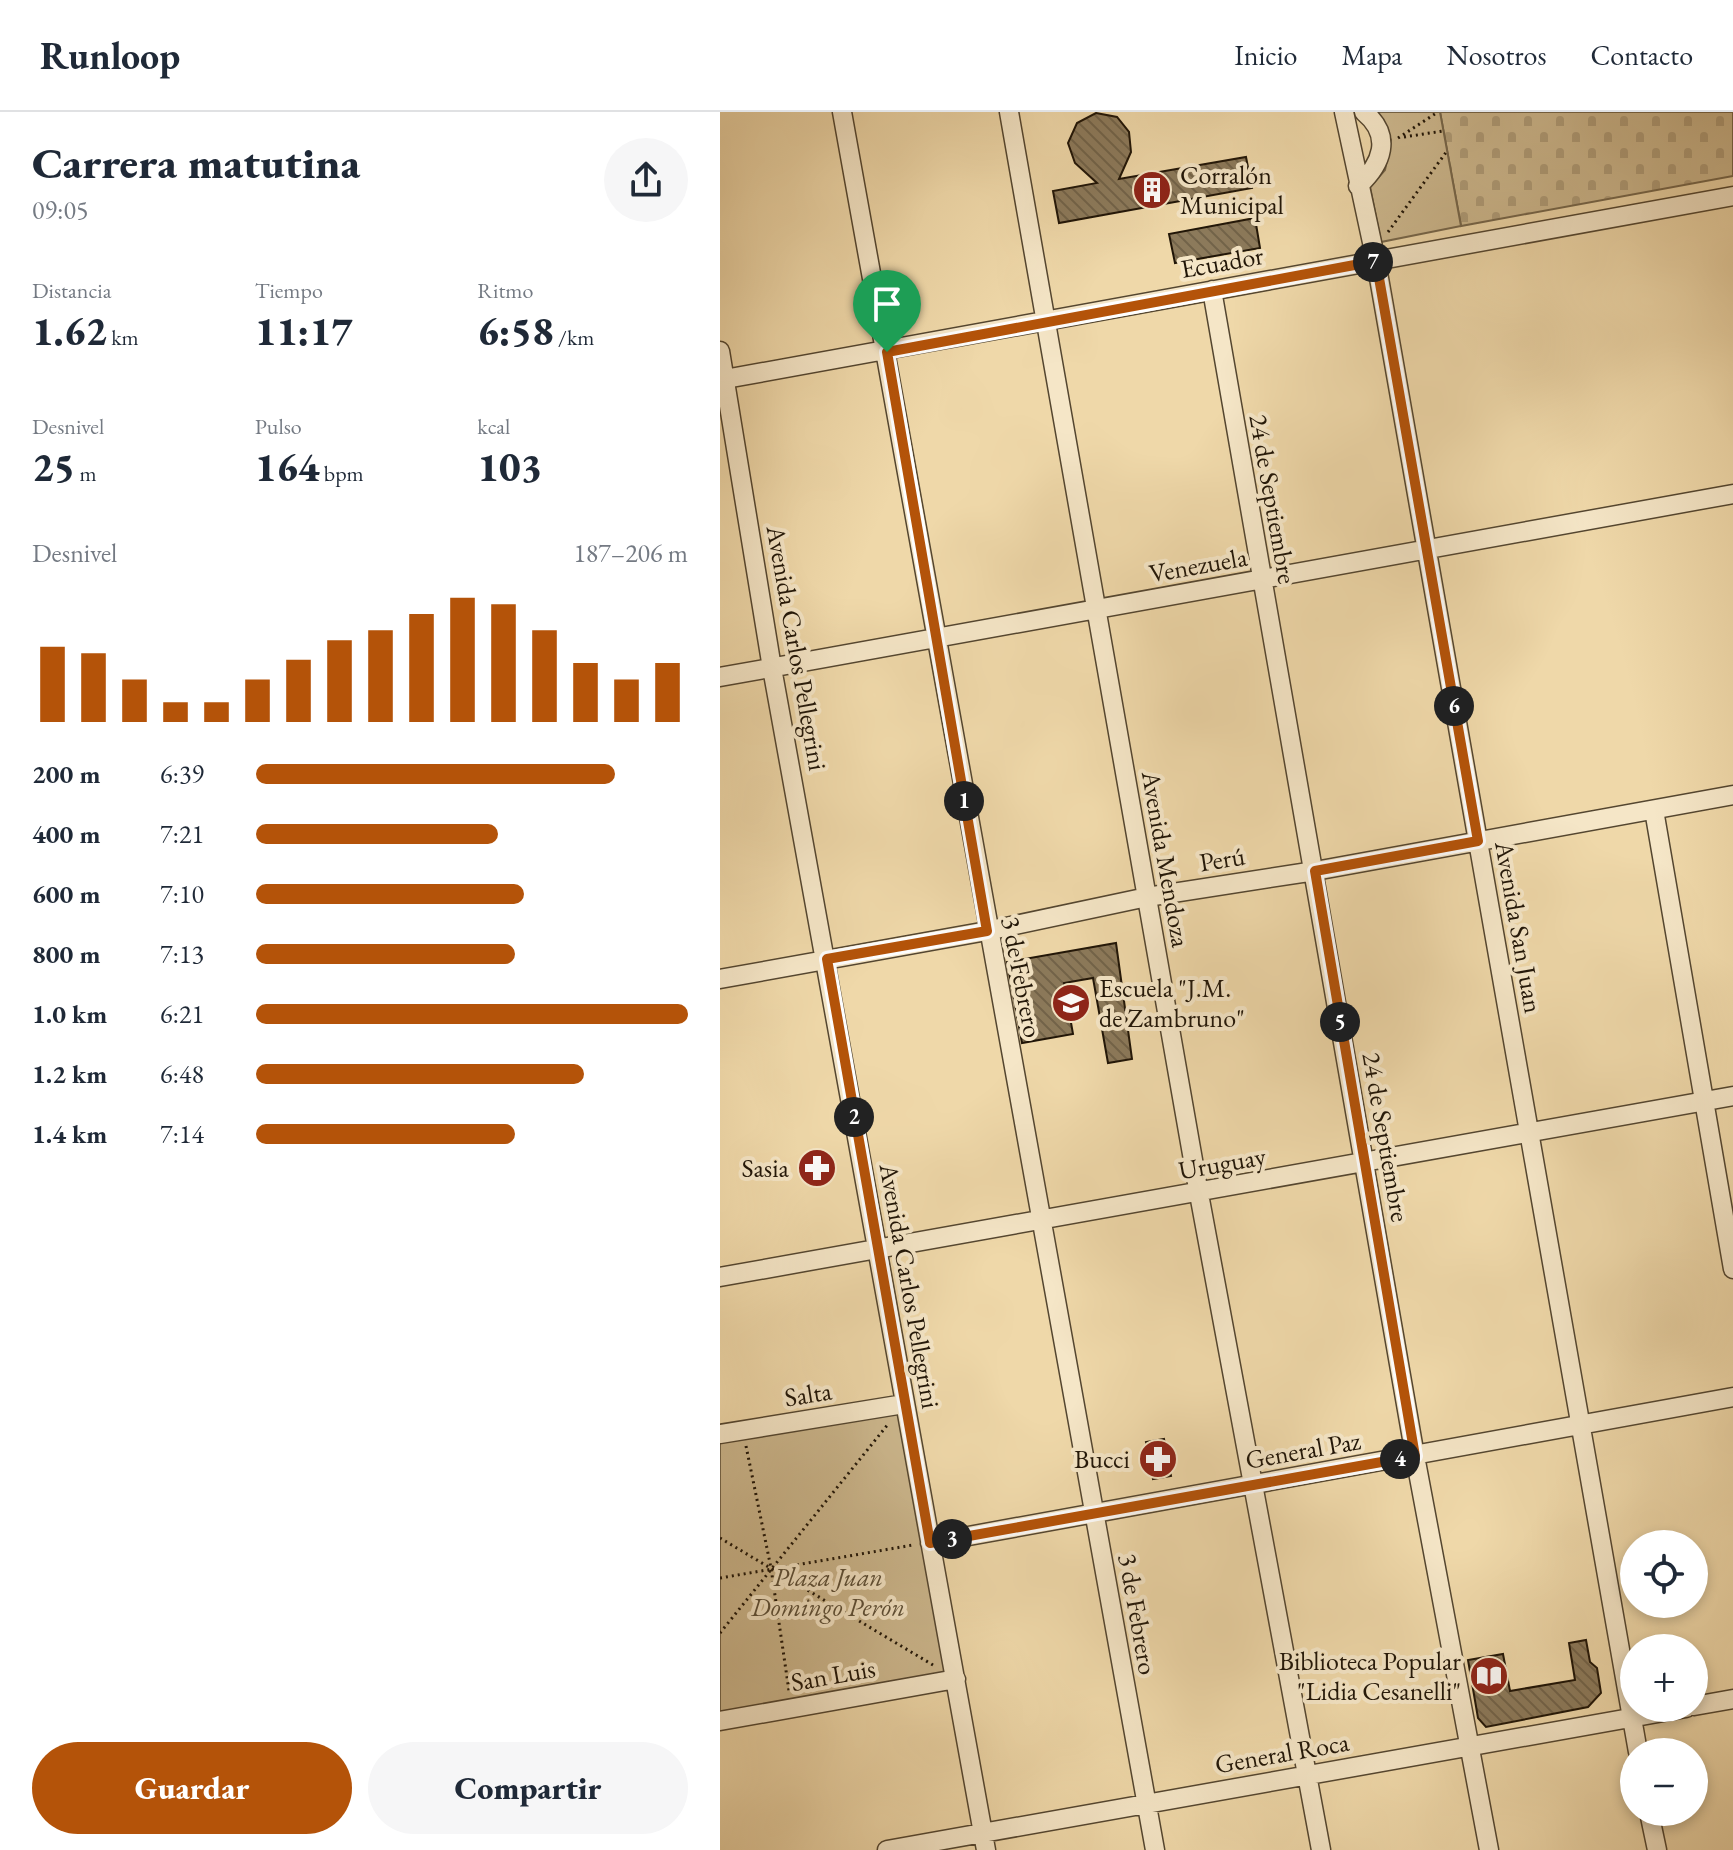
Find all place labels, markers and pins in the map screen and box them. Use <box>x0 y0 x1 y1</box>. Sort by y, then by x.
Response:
place label: Corralón Municipal <box>1180 158 1284 222</box>
building icon: Corralón Municipal <box>1131 169 1173 211</box>
pin: 7 <box>1353 242 1393 282</box>
pin <box>853 270 921 352</box>
pin: 6 <box>1434 686 1474 726</box>
pin: 1 <box>944 781 984 821</box>
place label: Escuela "J.M. de Zambruno" <box>1099 971 1245 1035</box>
school or university icon: Escuela "J.M. de Zambruno" <box>1050 982 1092 1024</box>
pin: 5 <box>1320 1002 1360 1042</box>
pin: 2 <box>834 1097 874 1137</box>
pharmacy icon: Sasia <box>796 1147 838 1189</box>
place label: Sasia <box>741 1151 790 1185</box>
pharmacy icon: Bucci <box>1137 1438 1179 1480</box>
pin: 4 <box>1380 1439 1420 1479</box>
place label: Bucci <box>1074 1442 1130 1476</box>
pin: 3 <box>932 1519 972 1559</box>
place label: Biblioteca Popular "Lidia Cesanelli" <box>1279 1644 1461 1708</box>
library icon: Biblioteca Popular "Lidia Cesanelli" <box>1468 1655 1510 1697</box>

